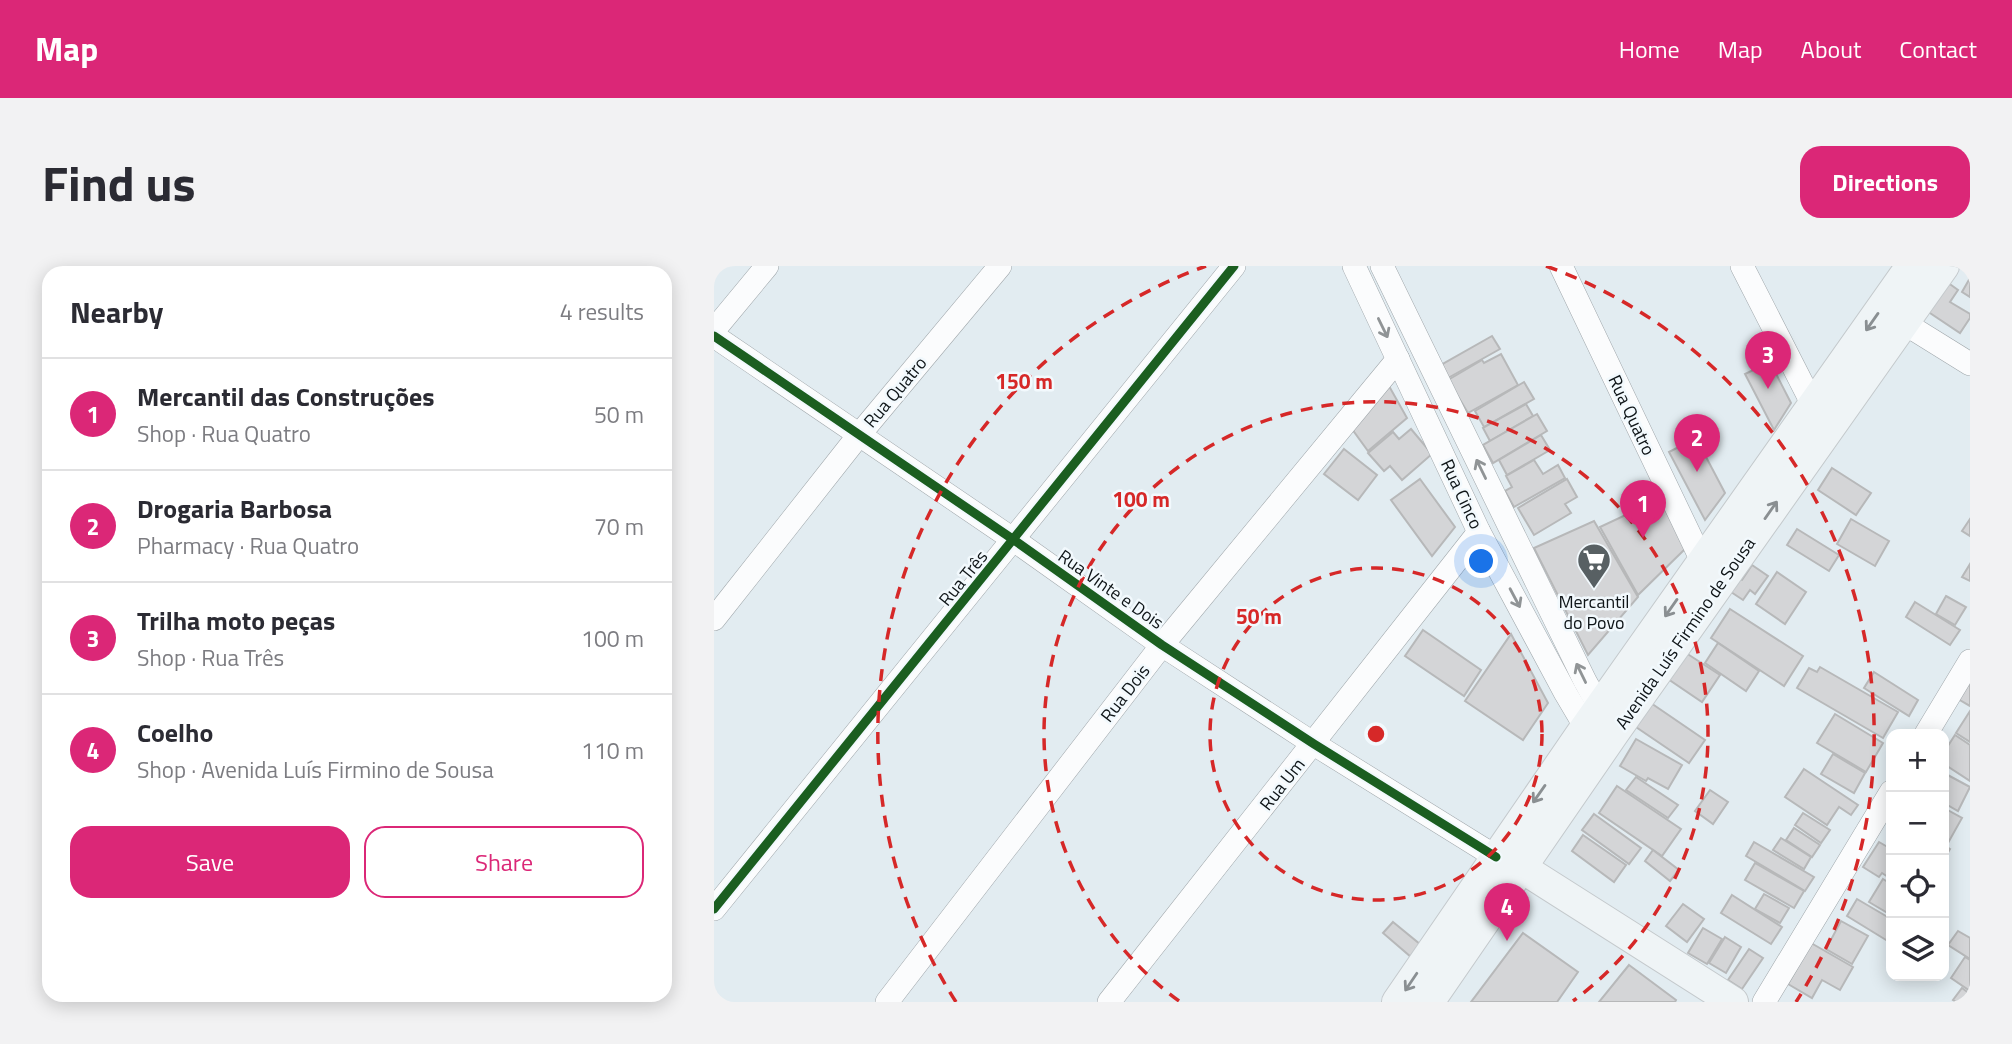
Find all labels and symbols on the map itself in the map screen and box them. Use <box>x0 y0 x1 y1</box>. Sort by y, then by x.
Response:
one-way arrow <box>1865 312 1879 331</box>
one-way arrow <box>1378 317 1391 338</box>
pin: 3 <box>1745 331 1791 389</box>
street label: Rua Quatro <box>857 350 933 434</box>
text: 150 m <box>995 365 1053 397</box>
street label: Rua Quatro <box>1602 370 1662 460</box>
pin: 2 <box>1674 414 1720 472</box>
street label: Rua Cinco <box>1434 455 1490 533</box>
one-way arrow <box>1474 459 1488 480</box>
pin: 1 <box>1620 480 1666 538</box>
text: 100 m <box>1112 483 1170 515</box>
one-way arrow <box>1764 501 1778 520</box>
street label: Avenida Luís Firmino de Sousa <box>1608 531 1762 735</box>
supermarket icon: Mercantil do Povo <box>1575 541 1613 590</box>
street label: Rua Vinte e Dois <box>1053 543 1169 635</box>
street label: Rua Três <box>932 544 994 612</box>
your location <box>1464 544 1498 578</box>
one-way arrow <box>1509 587 1522 608</box>
place label: Mercantil do Povo <box>1558 588 1630 636</box>
one-way arrow <box>1664 598 1678 617</box>
text: 50 m <box>1236 600 1282 632</box>
street label: Rua Dois <box>1094 658 1156 728</box>
one-way arrow <box>1573 663 1587 684</box>
centre of rings <box>1364 722 1388 746</box>
street label: Rua Um <box>1253 752 1311 816</box>
one-way arrow <box>1532 784 1547 803</box>
pin: 4 <box>1484 883 1530 941</box>
one-way arrow <box>1404 972 1418 991</box>

